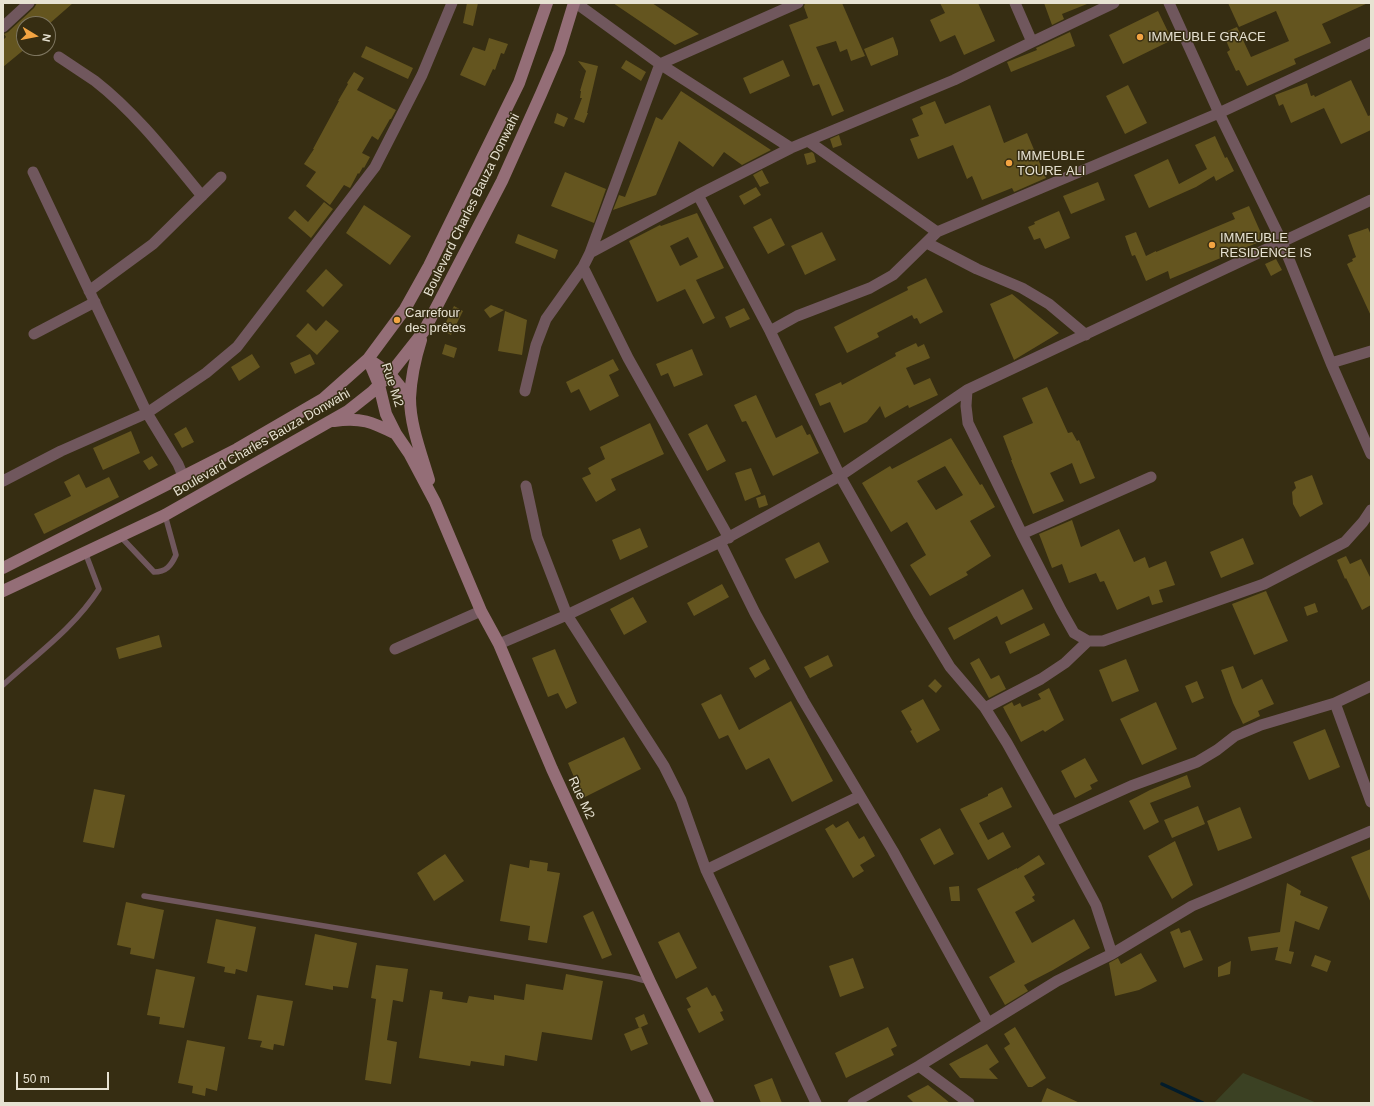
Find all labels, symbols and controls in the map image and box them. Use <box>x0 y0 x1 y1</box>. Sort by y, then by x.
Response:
north arrow <box>16 16 56 56</box>
place label: IMMEUBLE GRACE <box>1148 29 1266 45</box>
marker: IMMEUBLE GRACE <box>1135 32 1145 42</box>
text: N <box>40 33 53 43</box>
street label: Boulevard Charles Bauza Donwahi <box>421 111 523 299</box>
place label: IMMEUBLE TOURE ALI <box>1017 148 1085 179</box>
marker: IMMEUBLE TOURE ALI <box>1004 158 1014 168</box>
place label: IMMEUBLE RESIDENCE IS <box>1220 230 1312 261</box>
marker: IMMEUBLE RESIDENCE IS <box>1207 240 1217 250</box>
place label: Carrefour des prêtes <box>405 305 466 336</box>
marker: Carrefour des prêtes <box>392 315 402 325</box>
street label: Rue M2 <box>378 361 406 409</box>
street label: Boulevard Charles Bauza Donwahi <box>171 386 353 500</box>
street label: Rue M2 <box>564 774 598 822</box>
scale bar <box>18 1064 111 1090</box>
text: 50 m <box>23 1072 50 1086</box>

